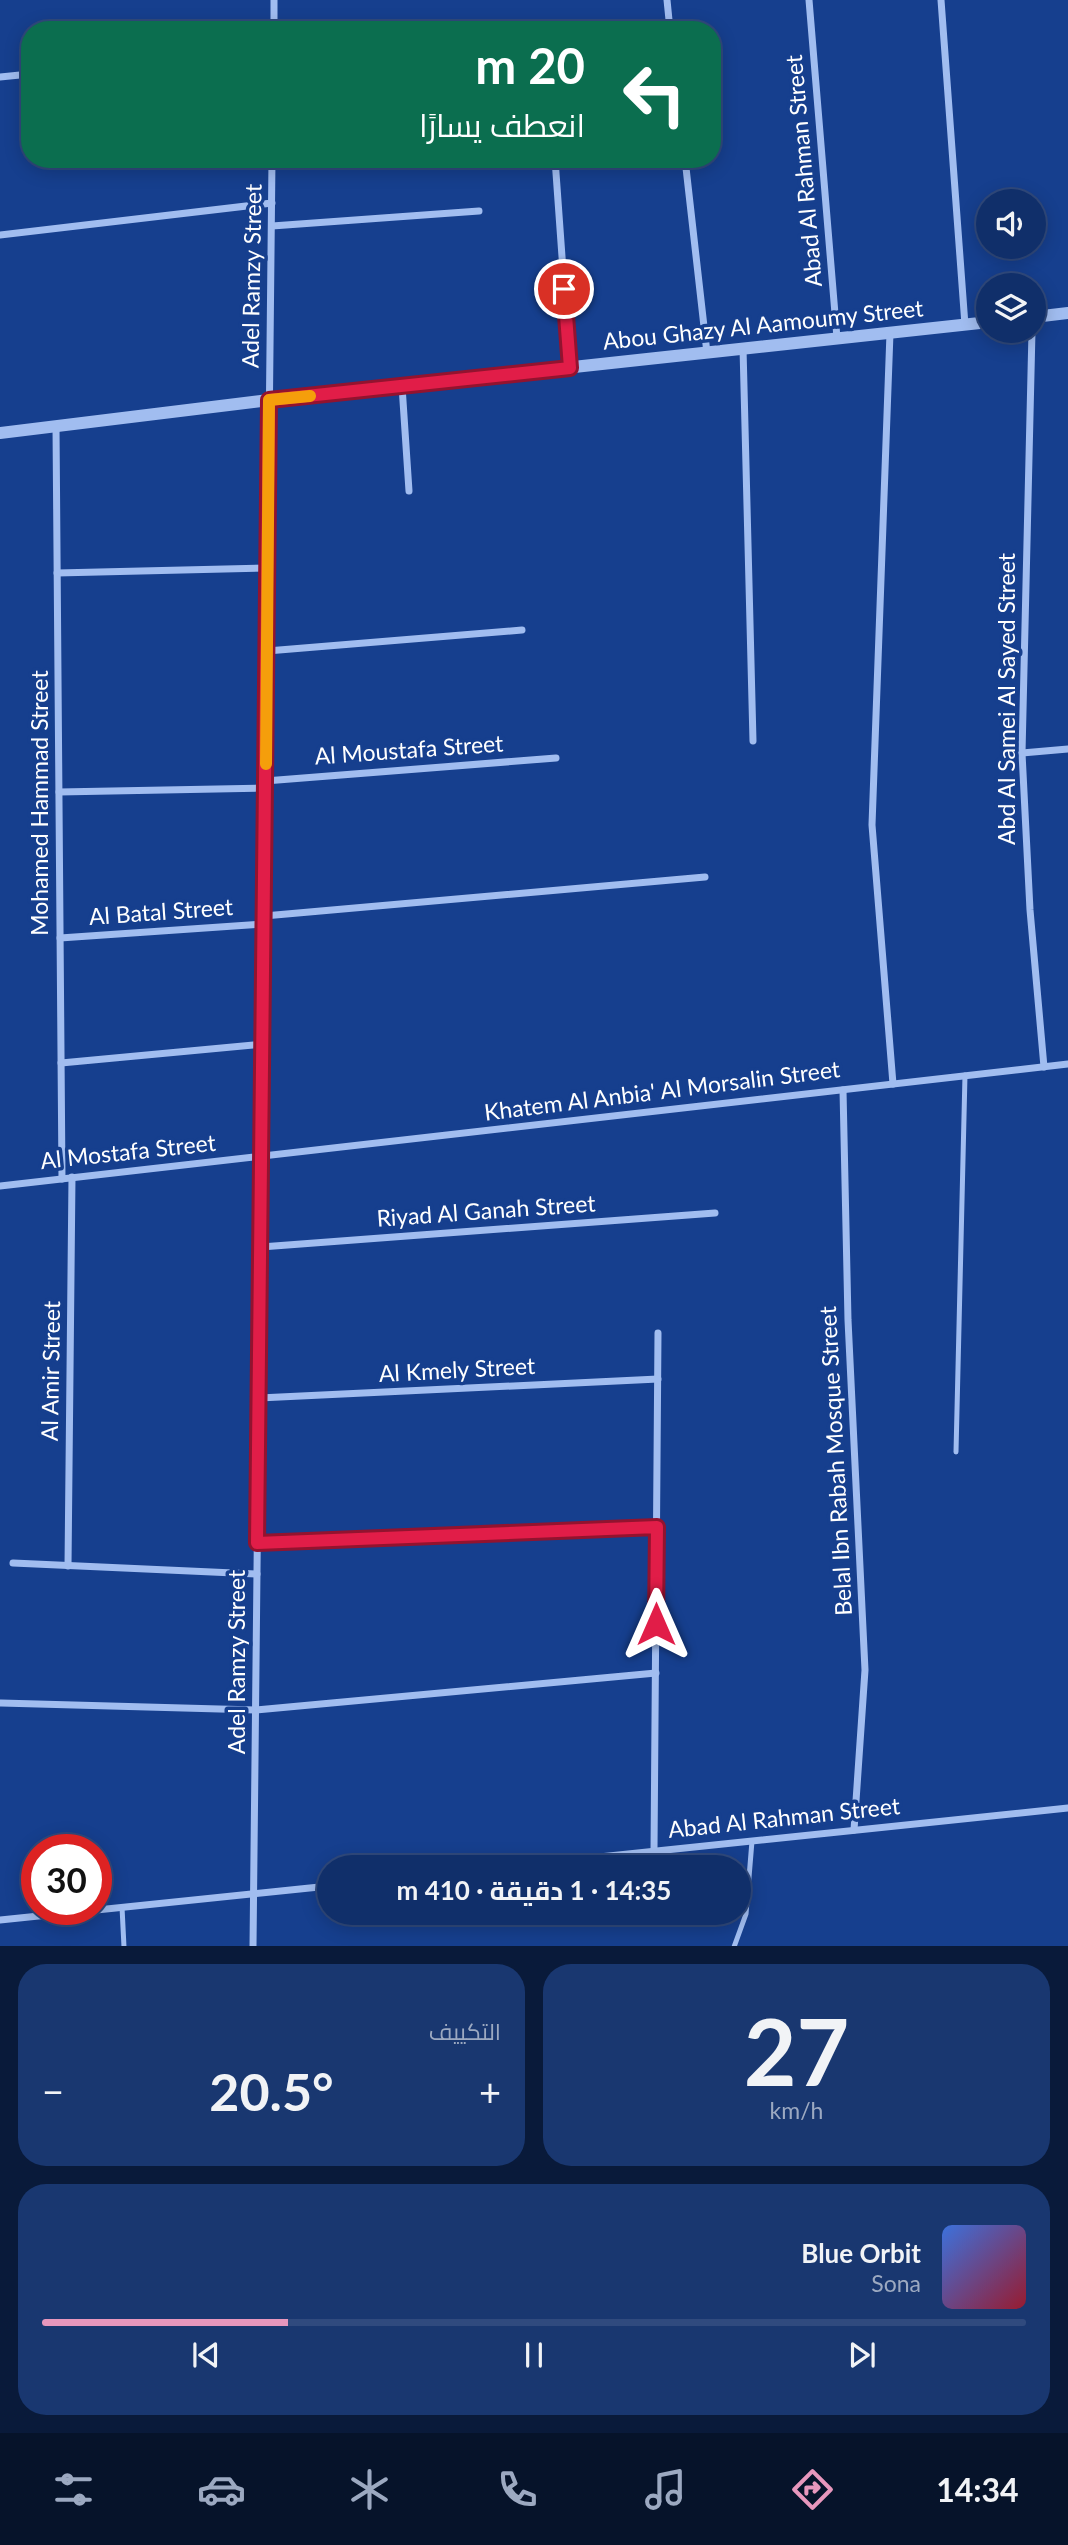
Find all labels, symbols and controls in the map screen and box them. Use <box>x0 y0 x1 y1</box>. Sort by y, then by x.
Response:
text: 20 m <box>475 36 585 94</box>
icon: left <box>609 49 700 140</box>
street label: Abad Al Rahman Street <box>779 53 827 288</box>
text: انعطف يسارًا <box>419 105 585 144</box>
street label: Adel Ramzy Street <box>235 183 267 368</box>
map controls <box>976 189 1046 343</box>
button: sound <box>976 189 1046 259</box>
pin <box>534 259 594 319</box>
icon: arrive <box>545 270 583 308</box>
button: layers <box>976 273 1046 343</box>
street label: Abou Ghazy Al Aamoumy Street <box>601 293 925 355</box>
street label: Abd Al Samei Al Sayed Street <box>992 552 1020 845</box>
street label: Mohamed Hammad Street <box>25 670 53 936</box>
street label: Al Moustafa Street <box>314 728 505 770</box>
street label: Al Batal Street <box>88 892 235 930</box>
street label: Khatem Al Anbia' Al Morsalin Street <box>482 1054 842 1126</box>
street label: Al Mostafa Street <box>39 1128 218 1174</box>
street label: Riyad Al Ganah Street <box>376 1188 597 1232</box>
street label: Al Amir Street <box>35 1300 65 1441</box>
street label: Belal Ibn Rabah Mosque Street <box>813 1305 857 1617</box>
street label: Al Kmely Street <box>378 1351 536 1387</box>
street label: Adel Ramzy Street <box>222 1569 250 1754</box>
position arrow <box>619 1587 693 1661</box>
street label: Abad Al Rahman Street <box>667 1791 902 1843</box>
speed limit sign: 30 <box>21 1834 112 1925</box>
text: 14:35 · 1 دقيقة · 410 m <box>397 1874 671 1906</box>
text: 27 <box>744 1996 849 2105</box>
text: التكييف <box>429 2017 501 2045</box>
text: 20.5° <box>209 2060 334 2122</box>
text: − <box>42 2068 64 2114</box>
text: + <box>479 2068 501 2114</box>
text: km/h <box>770 2096 823 2124</box>
text: Blue Orbit <box>801 2237 921 2269</box>
text: Sona <box>871 2269 921 2297</box>
icon: previous <box>187 2336 225 2374</box>
icon: pause <box>515 2336 553 2374</box>
icon: next <box>843 2336 881 2374</box>
icon: filters <box>49 2465 98 2514</box>
icon: car <box>197 2465 246 2514</box>
icon: climate <box>345 2465 394 2514</box>
icon: phone <box>493 2465 542 2514</box>
icon: music <box>641 2465 690 2514</box>
icon: directions <box>788 2465 837 2514</box>
text: 14:34 <box>936 2470 1019 2509</box>

